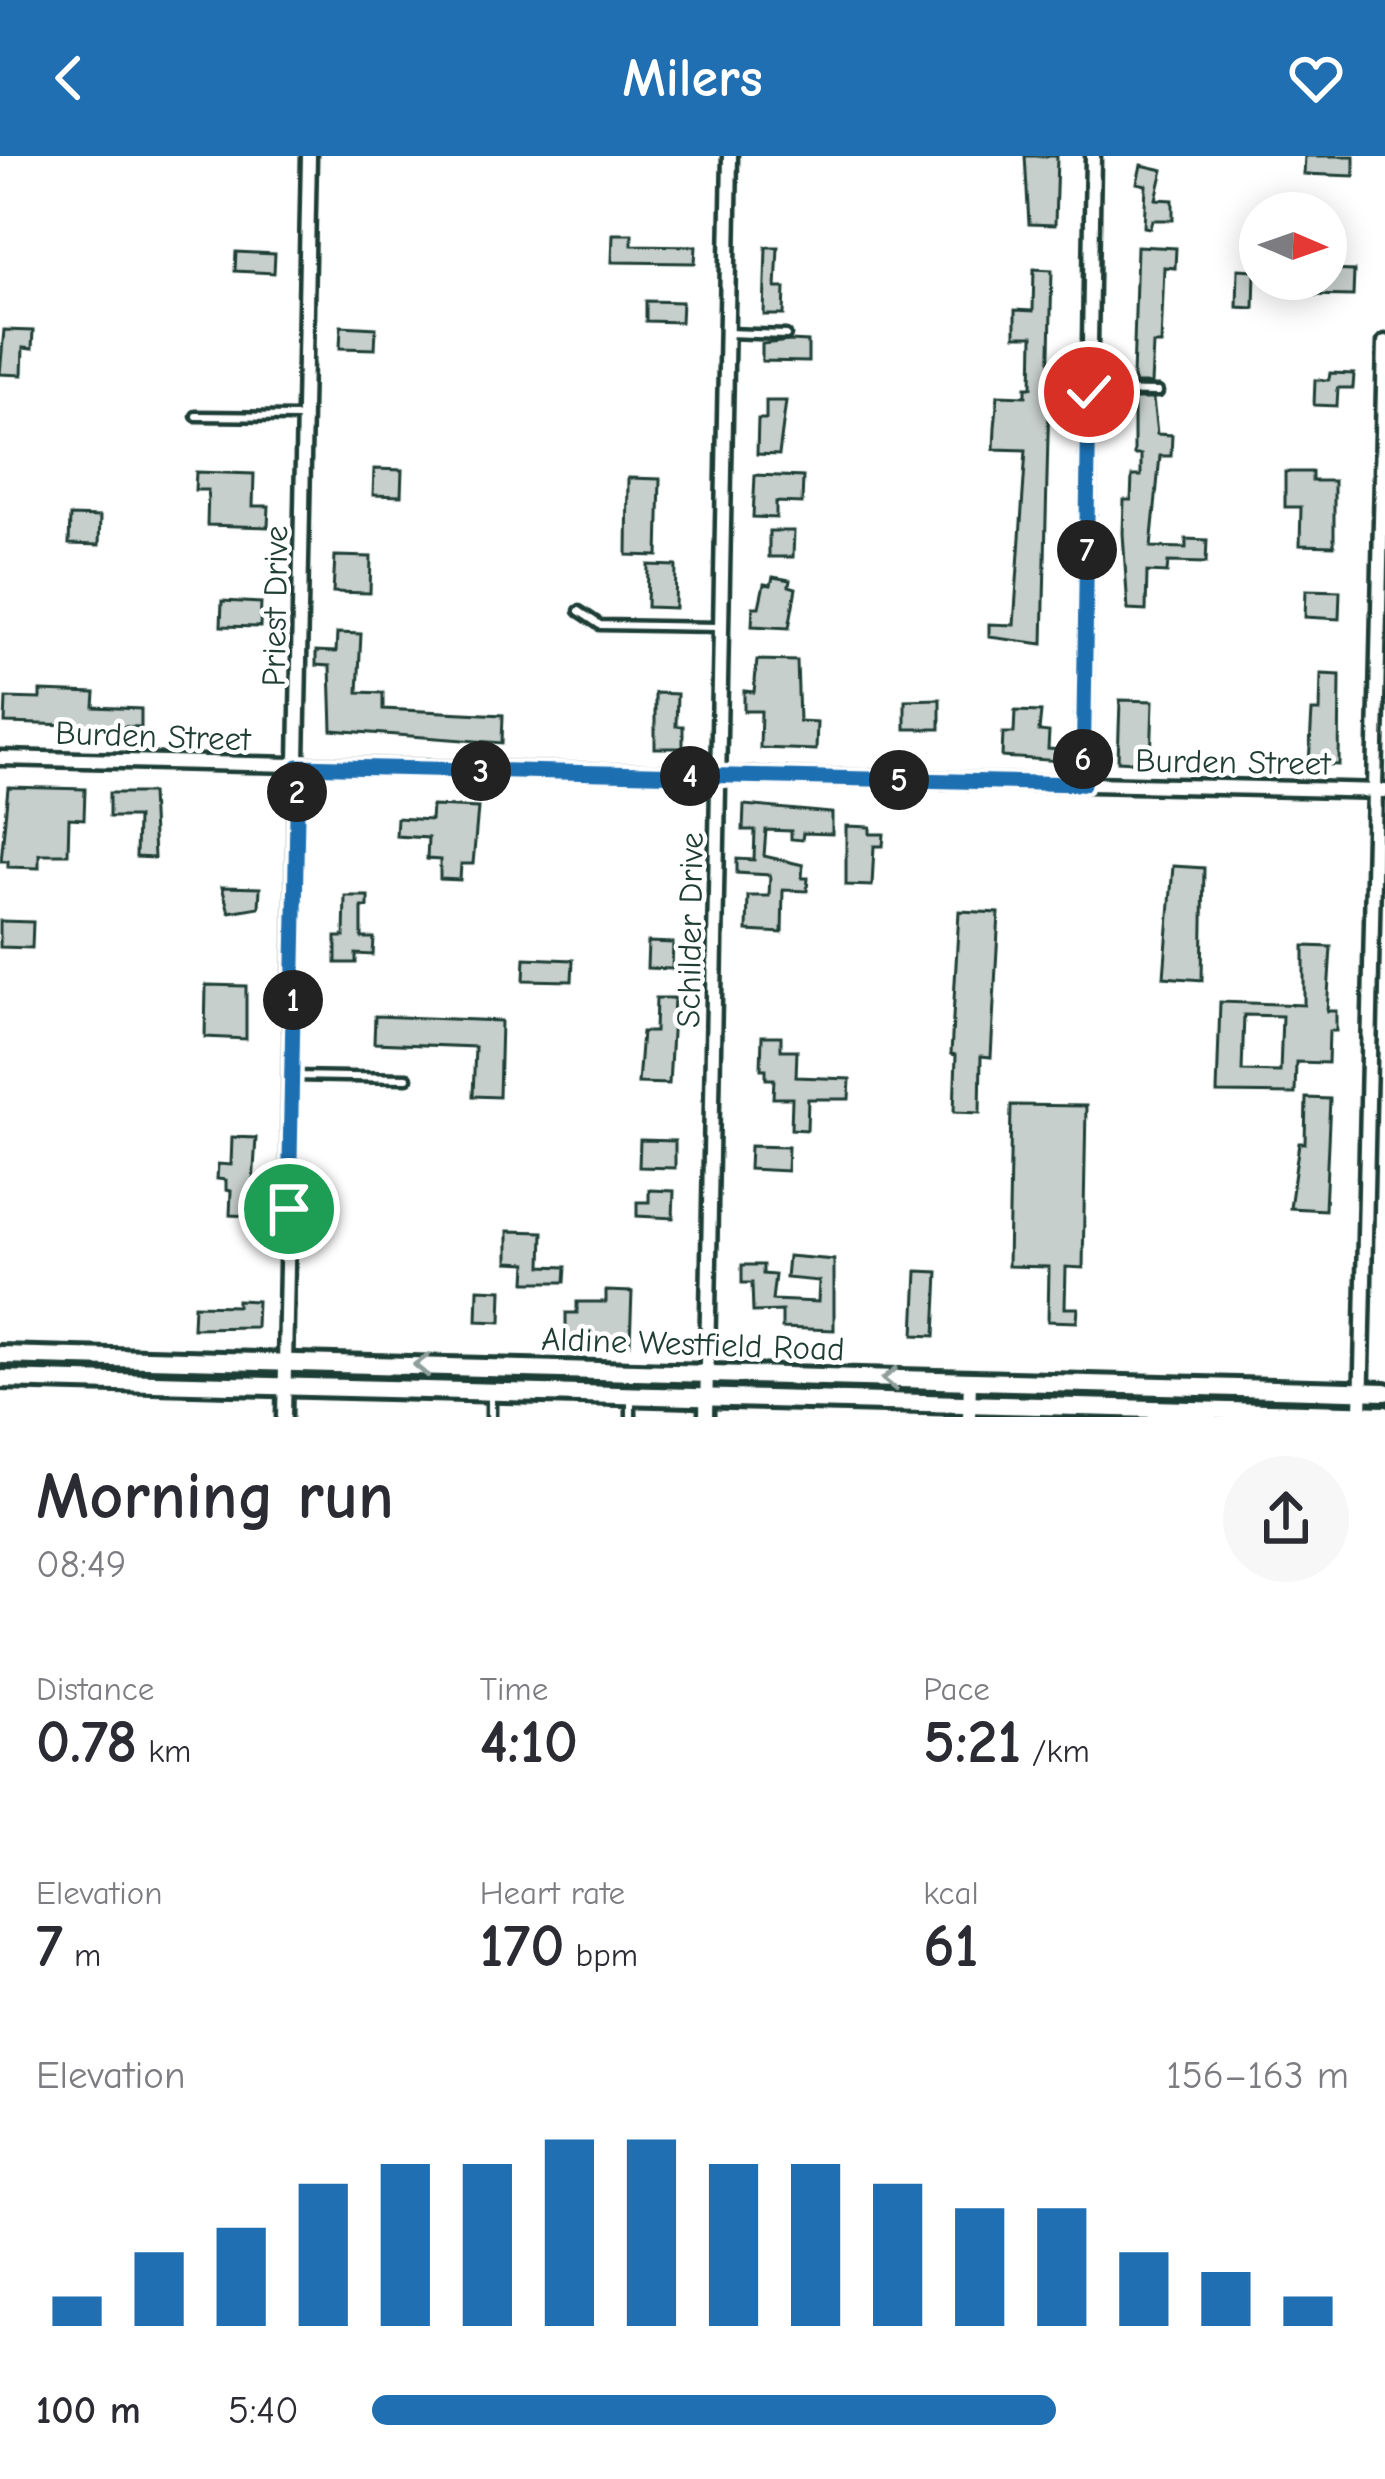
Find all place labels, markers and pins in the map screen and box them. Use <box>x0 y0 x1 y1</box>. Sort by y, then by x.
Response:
pin <box>1038 341 1140 443</box>
pin: 7 <box>1057 520 1117 580</box>
pin: 6 <box>1053 729 1113 789</box>
pin: 3 <box>451 741 511 801</box>
pin: 4 <box>660 746 720 806</box>
pin: 5 <box>869 750 929 810</box>
pin: 2 <box>267 762 327 822</box>
pin: 1 <box>263 970 323 1030</box>
pin <box>238 1158 340 1260</box>

